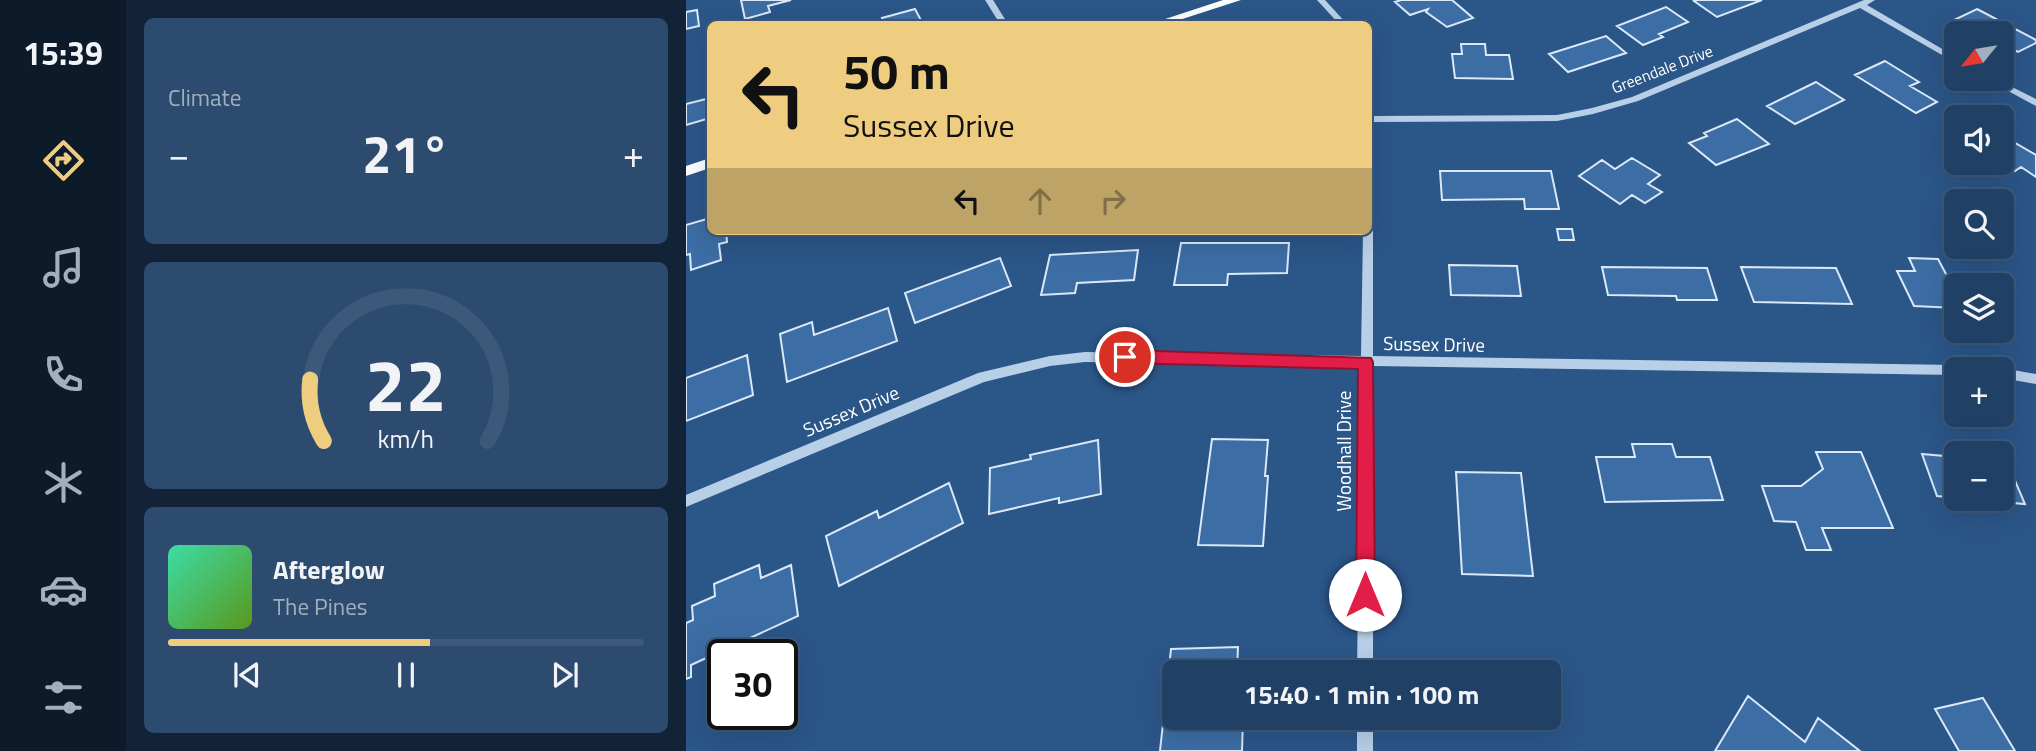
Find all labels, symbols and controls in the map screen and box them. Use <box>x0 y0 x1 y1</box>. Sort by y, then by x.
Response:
north arrow <box>1944 21 2014 91</box>
map controls <box>1944 21 2014 511</box>
text: 15:39 <box>23 29 103 77</box>
text: 50 m <box>843 33 950 108</box>
street label: Greendale Drive <box>1608 39 1716 99</box>
icon: left <box>728 49 819 140</box>
text: Climate <box>168 80 241 115</box>
text: Sussex Drive <box>843 101 1015 149</box>
button: sound <box>1944 105 2014 175</box>
text: 21° <box>362 114 450 193</box>
text: − <box>168 125 189 183</box>
text: + <box>623 125 644 183</box>
icon: directions <box>39 136 88 185</box>
icon: left <box>948 182 986 220</box>
icon: ahead <box>1021 182 1059 220</box>
icon: right <box>1094 182 1132 220</box>
button: search <box>1944 189 2014 259</box>
icon: music <box>39 243 88 292</box>
button: layers <box>1944 273 2014 343</box>
pin <box>1095 327 1155 387</box>
street label: Sussex Drive <box>1383 328 1485 359</box>
text: 22 <box>365 330 447 440</box>
icon: arrive <box>1106 338 1144 376</box>
icon: phone <box>39 350 88 399</box>
button: + <box>1944 357 2014 427</box>
street label: Sussex Drive <box>798 377 903 444</box>
street label: Woodhall Drive <box>1329 391 1358 511</box>
text: km/h <box>378 420 434 458</box>
button: − <box>1944 441 2014 511</box>
icon: climate <box>39 458 88 507</box>
text: Afterglow <box>273 550 385 589</box>
position arrow <box>1328 558 1402 632</box>
icon: car <box>39 565 88 614</box>
text: The Pines <box>273 589 367 624</box>
speed limit sign: 30 <box>707 639 798 730</box>
icon: previous <box>228 656 266 694</box>
icon: pause <box>387 656 425 694</box>
icon: next <box>546 656 584 694</box>
icon: filters <box>39 673 88 722</box>
text: 15:40 · 1 min · 100 m <box>1244 675 1479 714</box>

